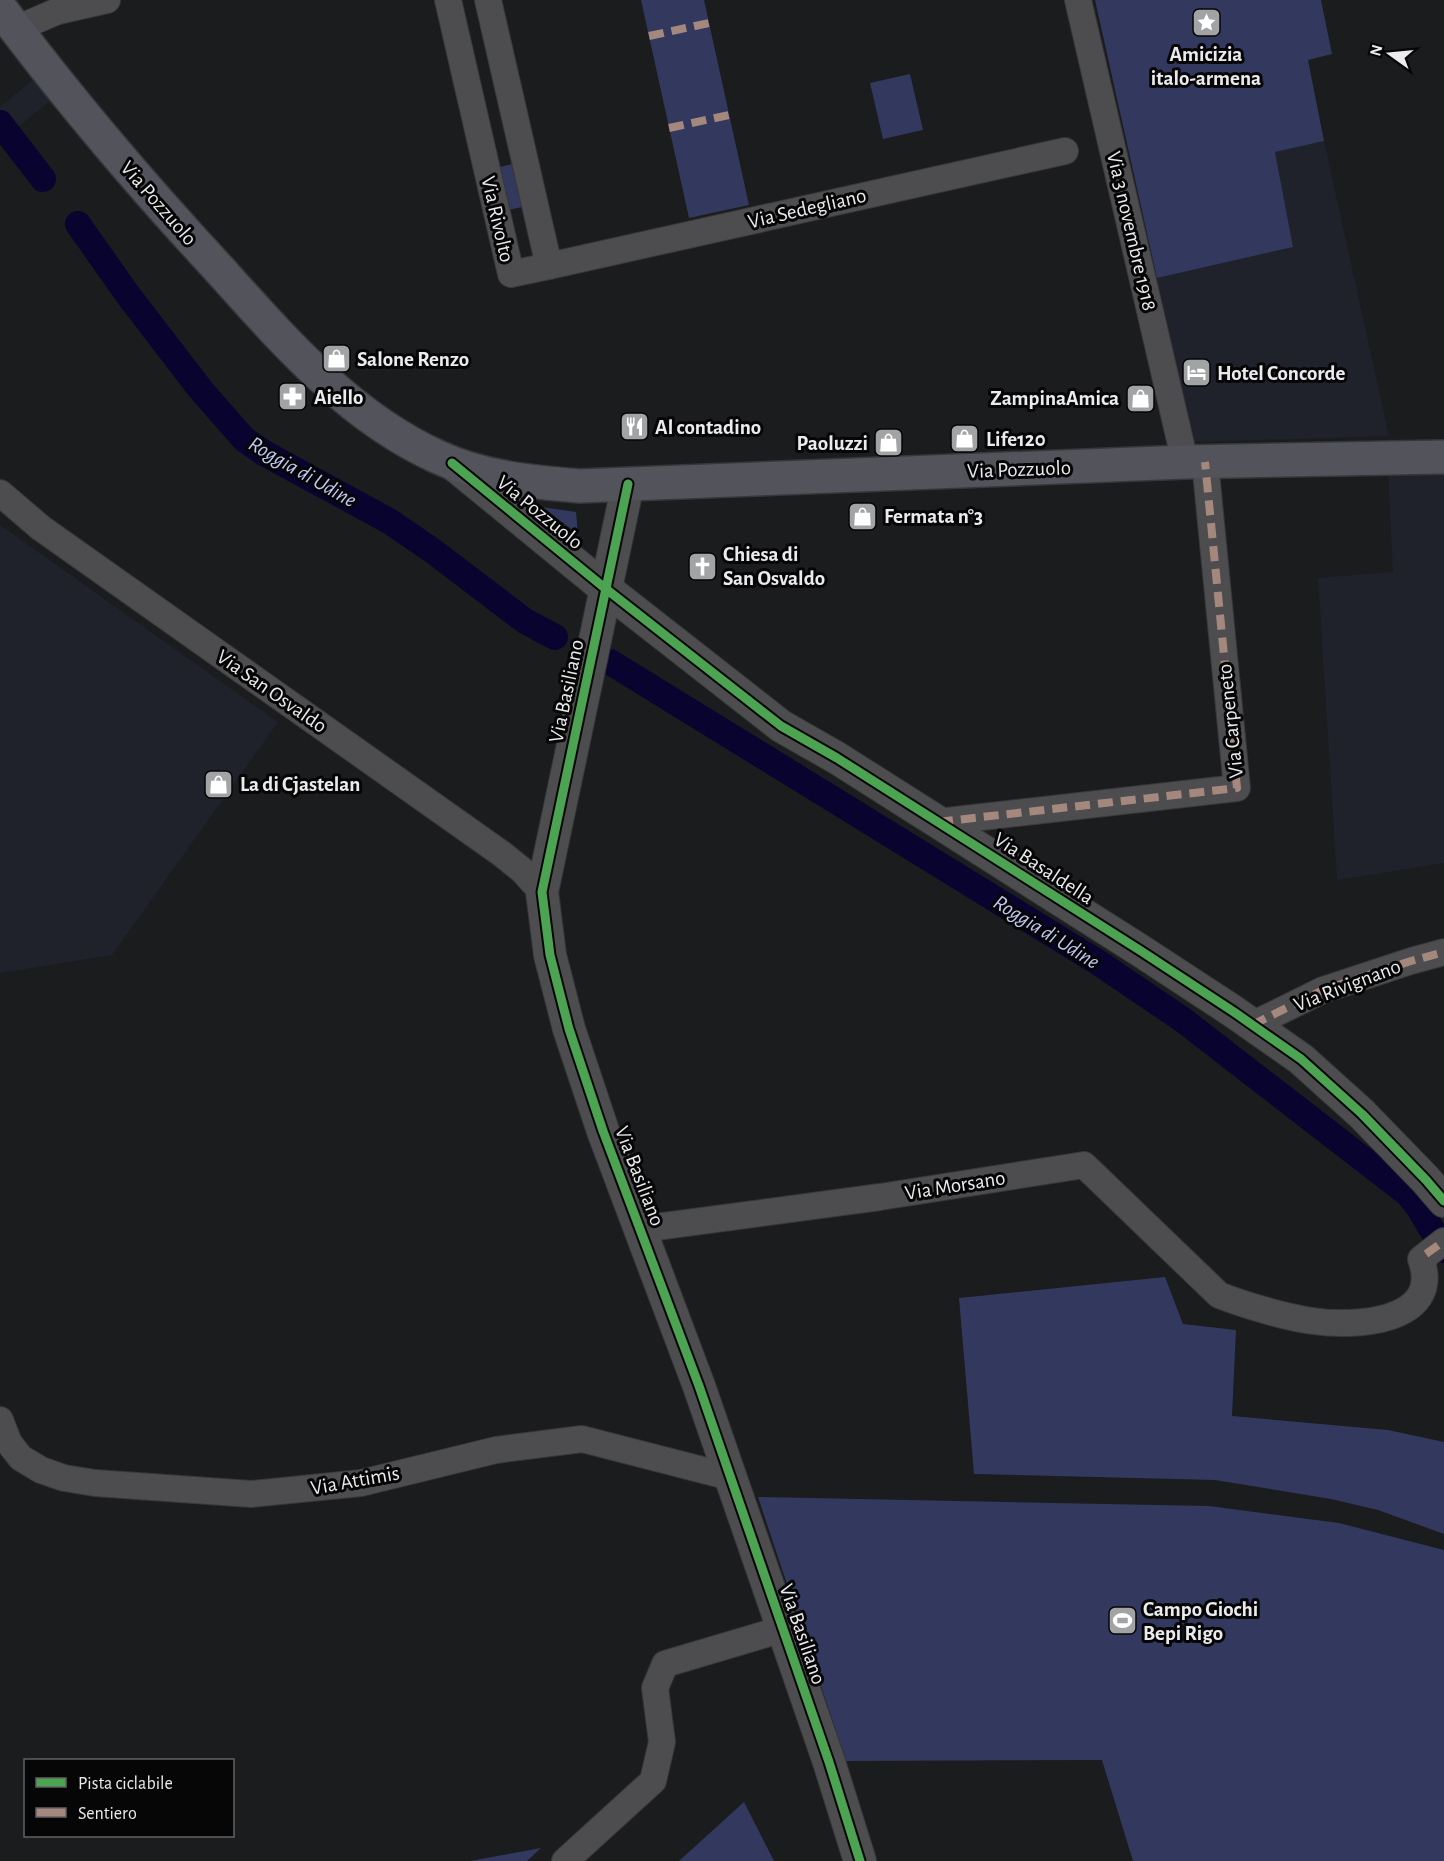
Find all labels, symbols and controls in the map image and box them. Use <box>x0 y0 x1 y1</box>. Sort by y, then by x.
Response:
place icon: Amicizia italo-armena <box>1190 7 1222 39</box>
north arrow <box>1360 24 1420 84</box>
text: N <box>1367 43 1386 58</box>
place label: Amicizia italo-armena <box>1151 44 1261 89</box>
street label: Via 3 novembre 1918 <box>1103 149 1160 313</box>
street label: Via Pozzuolo <box>117 157 201 249</box>
street label: Via Rivolto <box>477 174 518 264</box>
street label: Via Sedegliano <box>746 185 868 232</box>
shop icon: Salone Renzo <box>320 343 352 375</box>
place label: Salone Renzo <box>357 349 469 370</box>
hotel icon: Hotel Concorde <box>1180 357 1212 389</box>
place label: Hotel Concorde <box>1217 363 1346 384</box>
pharmacy icon: Aiello <box>277 381 309 413</box>
shop icon: ZampinaAmica <box>1124 382 1156 414</box>
place label: Aiello <box>314 387 363 408</box>
place label: ZampinaAmica <box>990 388 1119 409</box>
restaurant icon: Al contadino <box>618 411 650 443</box>
place label: Al contadino <box>655 417 761 438</box>
shop icon: Life120 <box>949 423 981 455</box>
shop icon: Paoluzzi <box>873 427 905 459</box>
place label: Life120 <box>986 429 1046 450</box>
water label: Roggia di Udine <box>245 432 360 511</box>
place label: Paoluzzi <box>797 433 868 454</box>
street label: Via Pozzuolo <box>967 457 1071 482</box>
street label: Via Pozzuolo <box>493 472 587 553</box>
shop icon: Fermata n°3 <box>847 500 879 532</box>
place label: Fermata n°3 <box>884 506 983 527</box>
place label: Chiesa di San Osvaldo <box>723 544 825 589</box>
church icon: Chiesa di San Osvaldo <box>686 550 718 582</box>
street label: Via Basiliano <box>545 638 588 745</box>
street label: Via San Osvaldo <box>213 646 331 737</box>
street label: Via Carpeneto <box>1214 663 1247 779</box>
shop icon: La di Cjastelan <box>203 768 235 800</box>
place label: La di Cjastelan <box>240 774 360 795</box>
street label: Via Basaldella <box>990 828 1098 909</box>
water label: Roggia di Udine <box>990 891 1103 973</box>
street label: Via Rivignano <box>1291 956 1403 1015</box>
street label: Via Basiliano <box>611 1123 668 1229</box>
street label: Via Morsano <box>903 1167 1007 1204</box>
street label: Via Attimis <box>309 1462 401 1499</box>
street label: Via Basiliano <box>776 1581 830 1687</box>
place label: Campo Giochi Bepi Rigo <box>1143 1599 1258 1644</box>
sports icon: Campo Giochi Bepi Rigo <box>1106 1605 1138 1637</box>
legend <box>24 1759 234 1837</box>
text: Pista ciclabile <box>78 1775 173 1793</box>
text: Sentiero <box>78 1805 137 1823</box>

